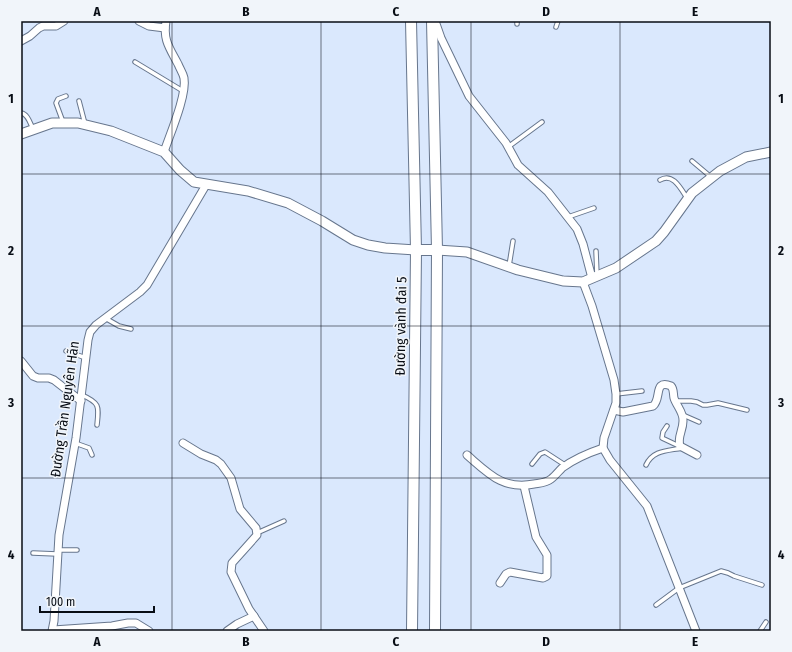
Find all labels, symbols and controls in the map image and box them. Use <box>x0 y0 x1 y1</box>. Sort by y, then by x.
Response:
text: A <box>92 4 101 19</box>
text: B <box>242 4 250 19</box>
text: C <box>393 4 400 19</box>
text: D <box>542 4 550 19</box>
text: E <box>692 4 698 19</box>
text: 1 <box>8 91 14 106</box>
text: 1 <box>778 91 784 106</box>
text: 2 <box>7 243 14 258</box>
text: 2 <box>777 243 784 258</box>
street label: Đường vành đai 5 <box>392 276 410 376</box>
street label: Đường Trần Nguyên Hãn <box>46 340 83 478</box>
text: 3 <box>7 395 14 410</box>
text: 3 <box>777 395 784 410</box>
text: 4 <box>8 547 15 562</box>
text: 4 <box>778 547 785 562</box>
scale bar <box>40 588 154 614</box>
text: 100 m <box>46 595 75 609</box>
text: A <box>92 634 101 649</box>
text: B <box>242 634 250 649</box>
text: C <box>393 634 400 649</box>
text: D <box>542 634 550 649</box>
text: E <box>692 634 698 649</box>

